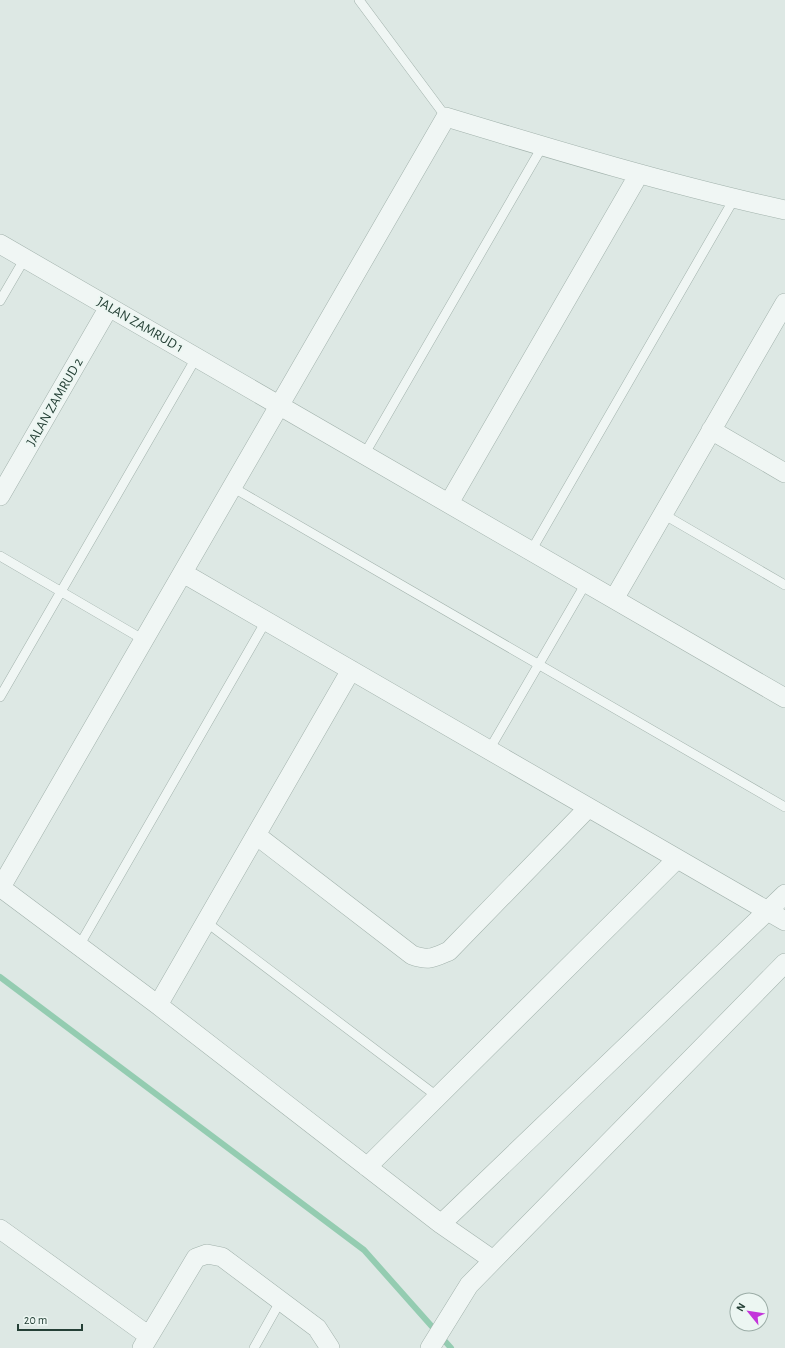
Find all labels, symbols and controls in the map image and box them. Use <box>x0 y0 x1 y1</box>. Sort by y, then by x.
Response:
street label: JALAN ZAMRUD 1 <box>94 295 186 355</box>
street label: JALAN ZAMRUD 2 <box>24 356 86 448</box>
north arrow <box>729 1292 769 1332</box>
text: N <box>734 1301 747 1313</box>
scale bar <box>18 1306 82 1332</box>
text: 20 m <box>24 1314 47 1326</box>

